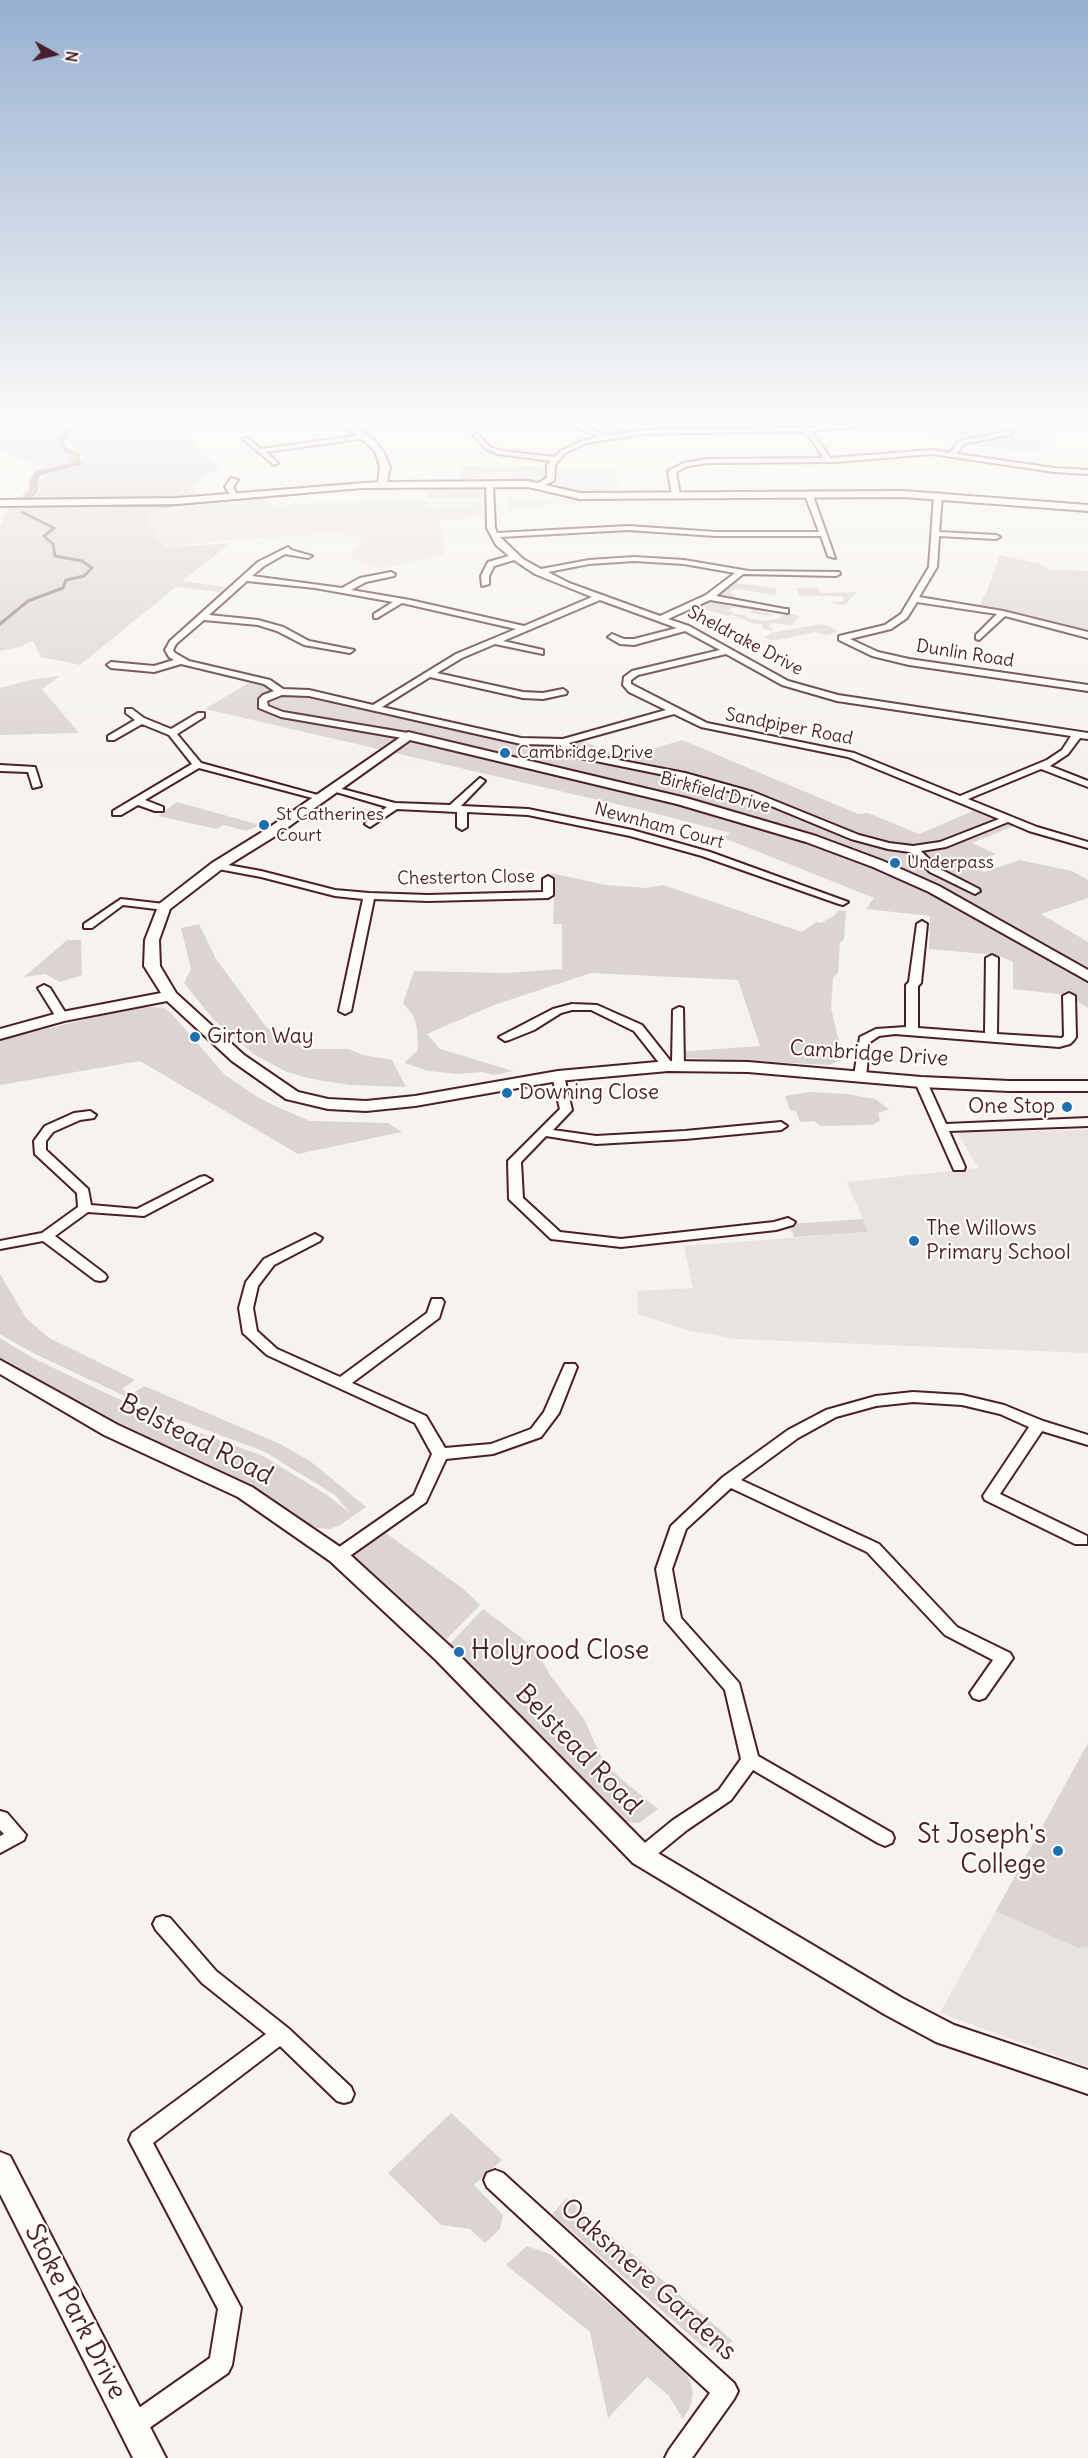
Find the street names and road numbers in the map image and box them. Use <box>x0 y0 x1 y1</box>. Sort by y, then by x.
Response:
street label: Sheldrake Drive <box>684 601 806 681</box>
street label: Dunlin Road <box>915 636 1015 672</box>
street label: Sandpiper Road <box>723 704 855 750</box>
street label: Birkfield Drive <box>657 768 773 818</box>
street label: Newnham Court <box>592 798 726 854</box>
street label: Chesterton Close <box>397 866 535 890</box>
street label: Cambridge Drive <box>789 1036 949 1072</box>
street label: Belstead Road <box>114 1388 278 1492</box>
street label: Belstead Road <box>508 1679 648 1821</box>
street label: Oaksmere Gardens <box>553 2192 743 2368</box>
street label: Stoke Park Drive <box>18 2219 132 2405</box>

